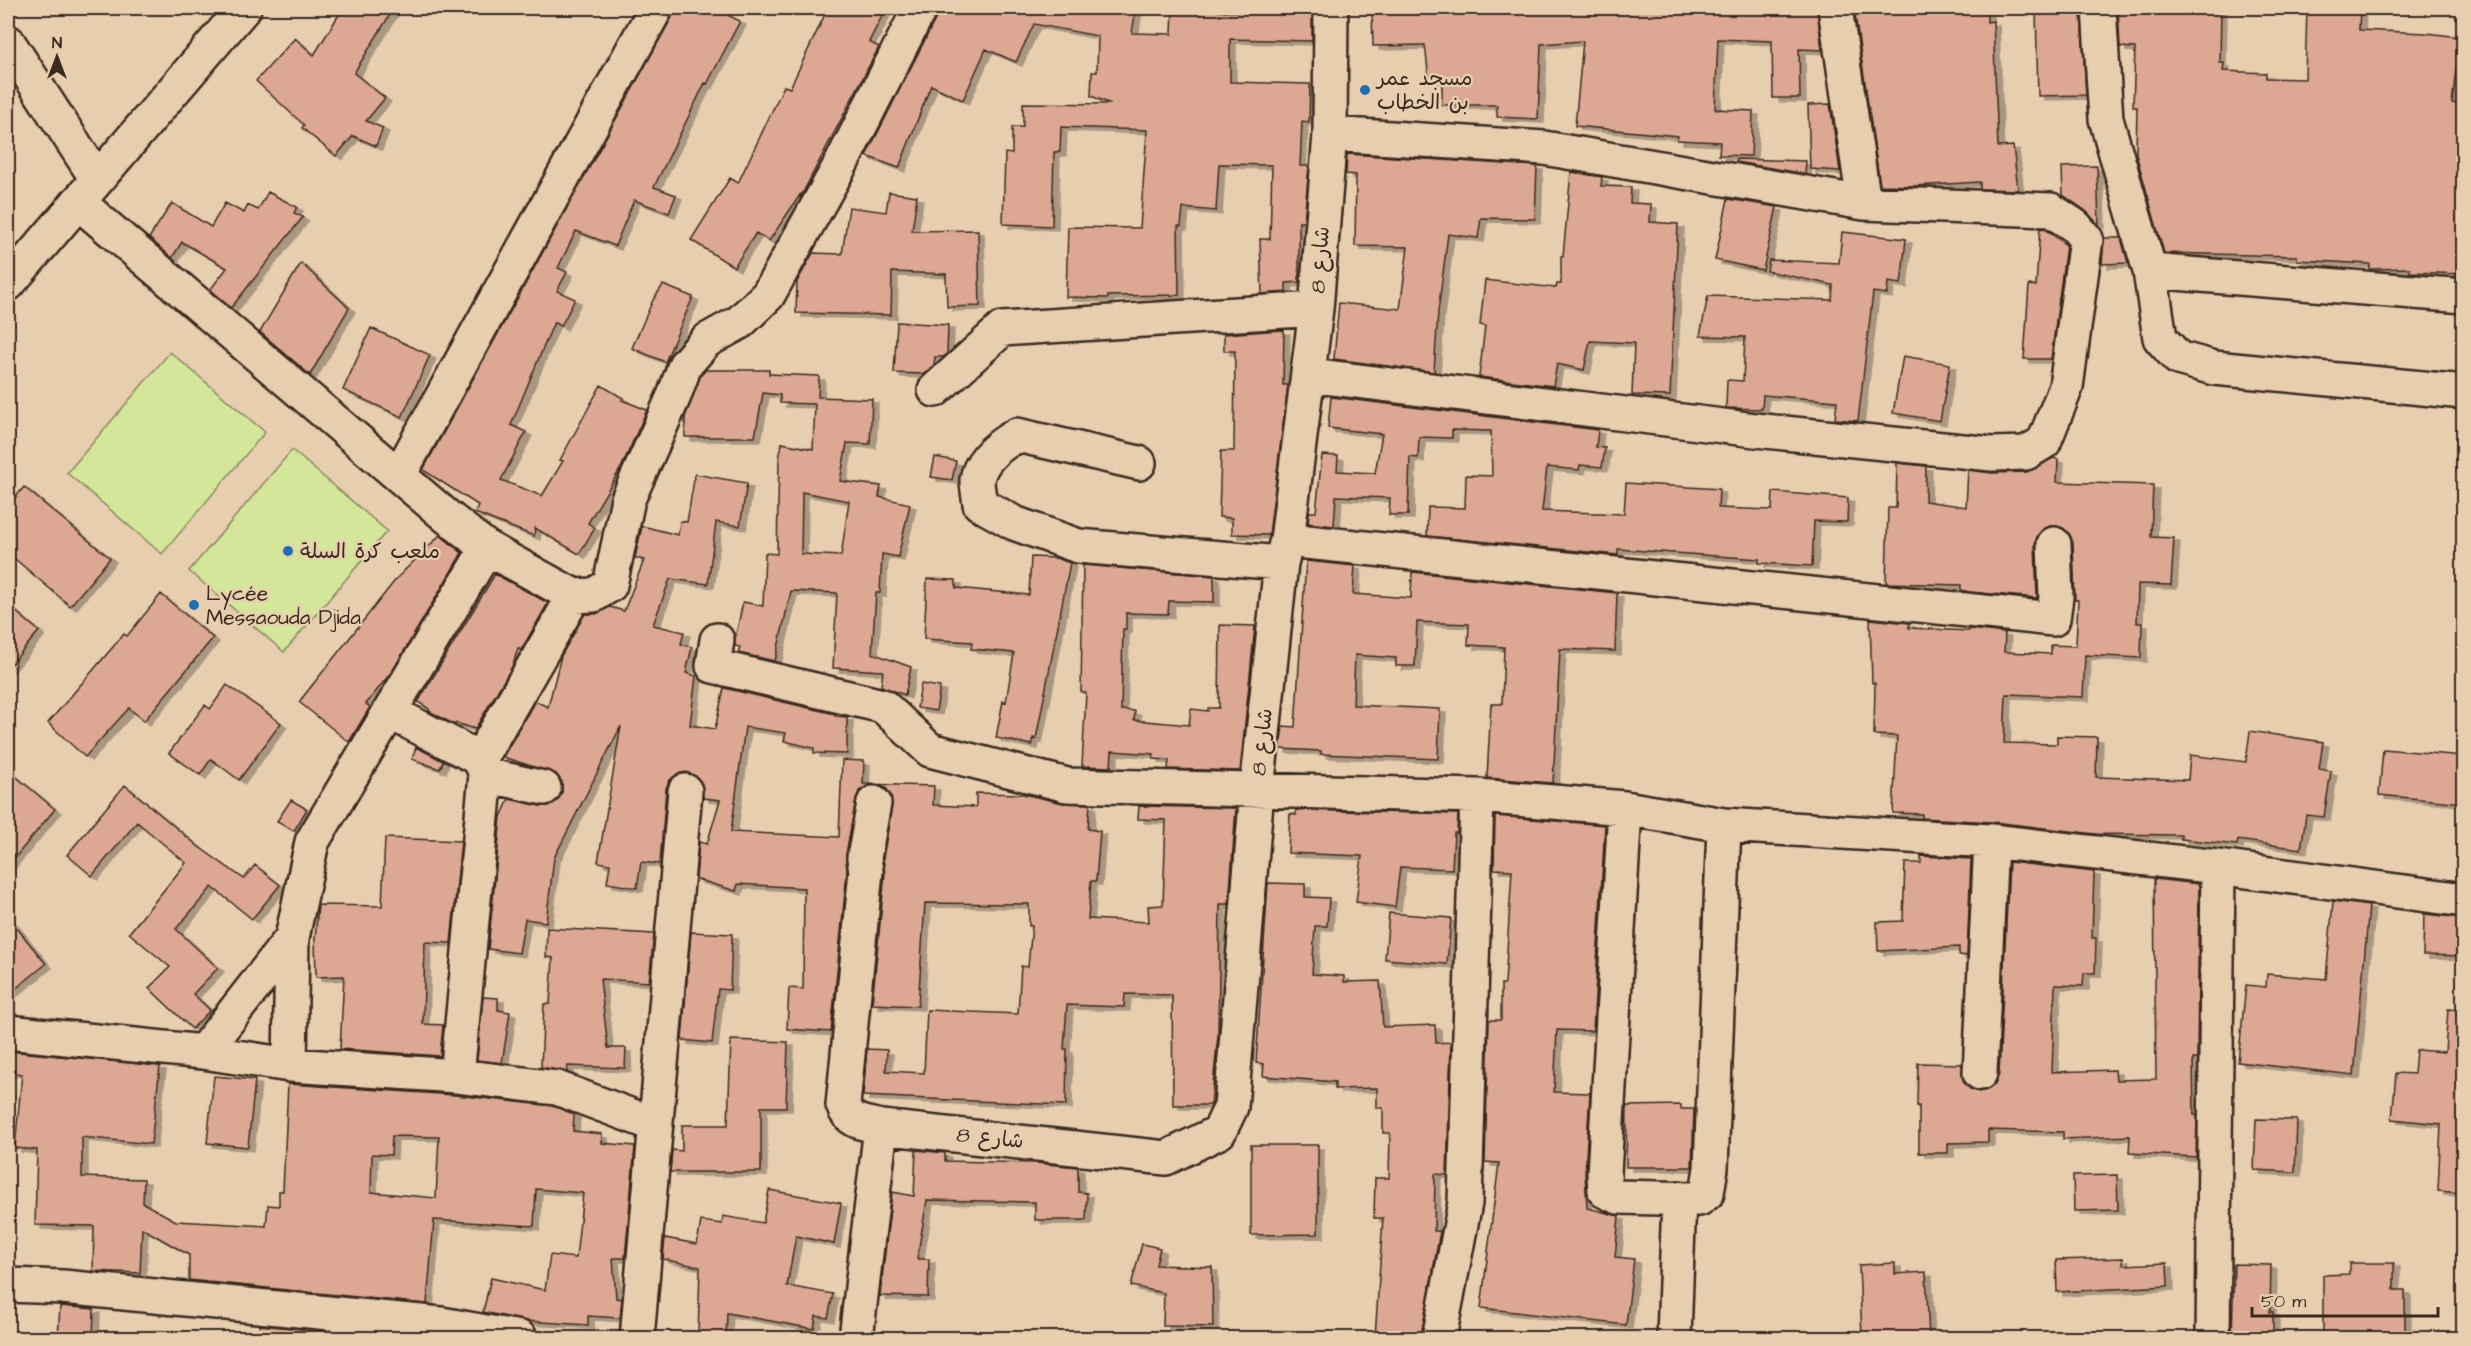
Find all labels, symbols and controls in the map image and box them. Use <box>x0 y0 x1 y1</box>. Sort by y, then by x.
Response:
north arrow <box>27 27 87 87</box>
text: N <box>52 32 62 54</box>
place label: مسجد عمر بن الخطاب <box>1375 64 1472 117</box>
marker: مسجد عمر بن الخطاب <box>1358 83 1372 97</box>
street label: شارع 8 <box>1303 225 1337 295</box>
place label: ملعب كرة السلة <box>300 537 440 566</box>
marker: ملعب كرة السلة <box>281 544 295 558</box>
place label: Lycée Messaouda Djida <box>206 579 361 632</box>
marker: Lycée Messaouda Djida <box>187 598 201 612</box>
street label: شارع 8 <box>1244 707 1280 777</box>
street label: شارع 8 <box>955 1120 1025 1156</box>
scale bar <box>2252 1280 2438 1318</box>
text: 50 m <box>2261 1289 2306 1314</box>

